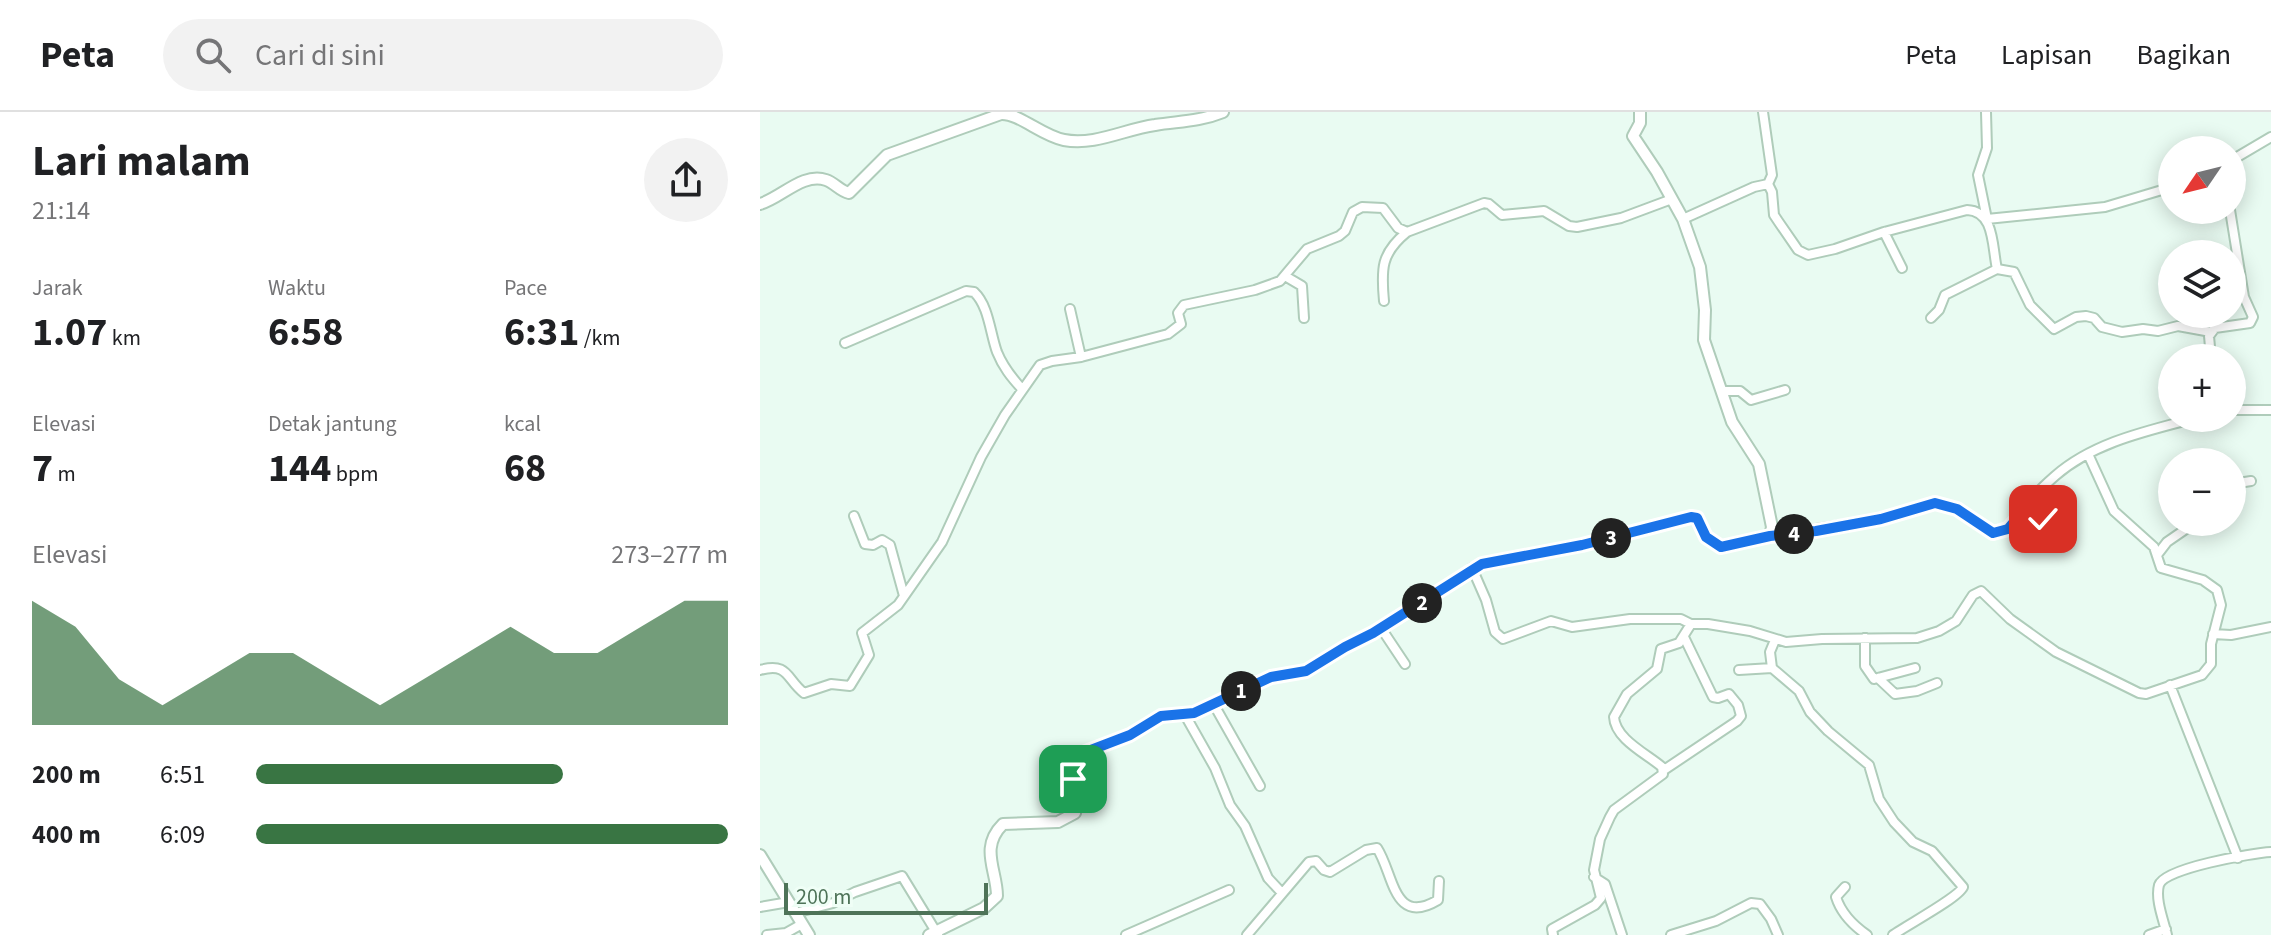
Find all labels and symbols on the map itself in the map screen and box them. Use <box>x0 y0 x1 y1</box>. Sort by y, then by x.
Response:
north arrow <box>2158 136 2246 224</box>
pin <box>2009 485 2077 553</box>
pin: 4 <box>1774 514 1814 554</box>
pin: 3 <box>1591 518 1631 558</box>
pin: 2 <box>1402 583 1442 623</box>
pin: 1 <box>1221 671 1261 711</box>
pin <box>1039 745 1107 813</box>
scale bar <box>784 879 988 915</box>

